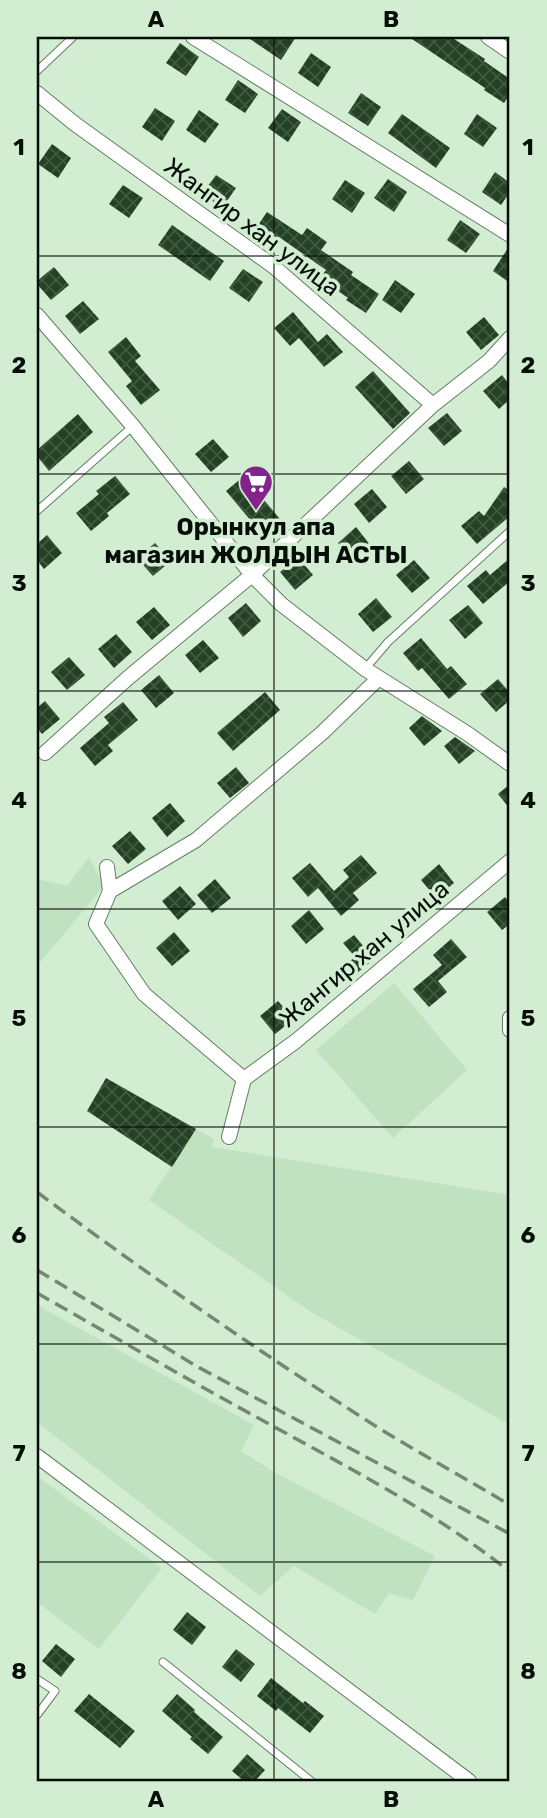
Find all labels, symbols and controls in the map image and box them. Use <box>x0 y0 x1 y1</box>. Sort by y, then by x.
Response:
text: A <box>148 5 165 33</box>
text: B <box>383 5 399 33</box>
text: 1 <box>13 133 25 161</box>
text: 1 <box>522 133 534 161</box>
street label: Жангир хан улица <box>159 152 345 302</box>
text: 2 <box>12 351 26 379</box>
text: 2 <box>521 351 535 379</box>
supermarket icon: Орынкул апа магазин ЖОЛДЫН АСТЫ <box>237 463 275 512</box>
place label: Орынкул апа магазин ЖОЛДЫН АСТЫ <box>105 513 407 569</box>
text: 3 <box>11 569 27 597</box>
text: 3 <box>520 569 536 597</box>
text: 4 <box>11 786 27 814</box>
text: 4 <box>520 786 536 814</box>
street label: Жангир хан улица <box>274 875 454 1033</box>
text: 5 <box>12 1004 27 1032</box>
text: 5 <box>521 1004 536 1032</box>
text: 6 <box>12 1221 27 1249</box>
text: 6 <box>521 1221 536 1249</box>
text: 7 <box>12 1439 26 1467</box>
text: 7 <box>521 1439 535 1467</box>
text: 8 <box>11 1657 27 1685</box>
text: 8 <box>520 1657 536 1685</box>
text: A <box>148 1785 165 1813</box>
text: B <box>383 1785 399 1813</box>

